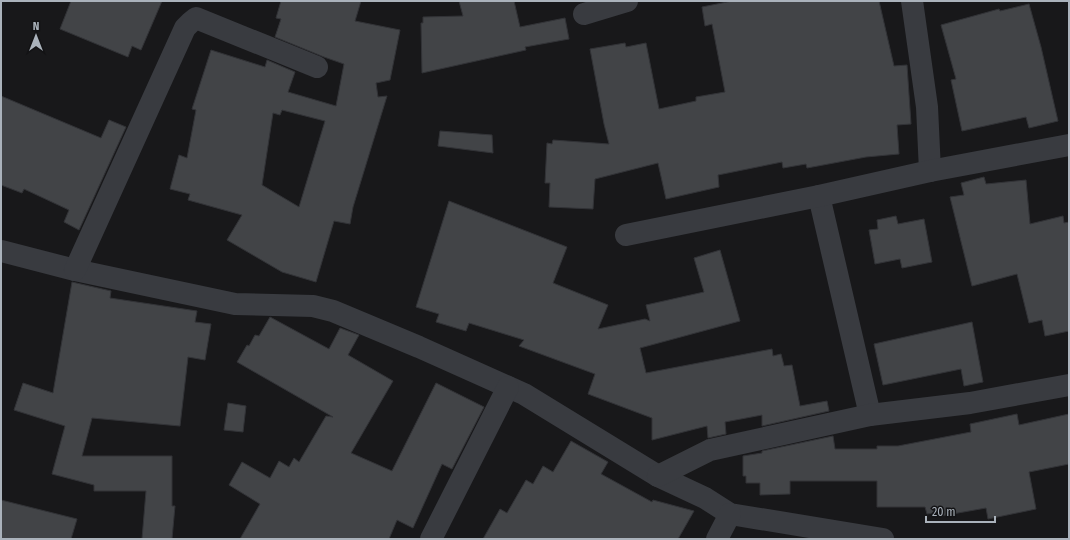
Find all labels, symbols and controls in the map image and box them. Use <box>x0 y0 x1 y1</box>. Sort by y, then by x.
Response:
north arrow <box>16 16 56 56</box>
text: N <box>33 20 39 33</box>
scale bar <box>926 498 995 524</box>
text: 20 m <box>932 505 956 519</box>

